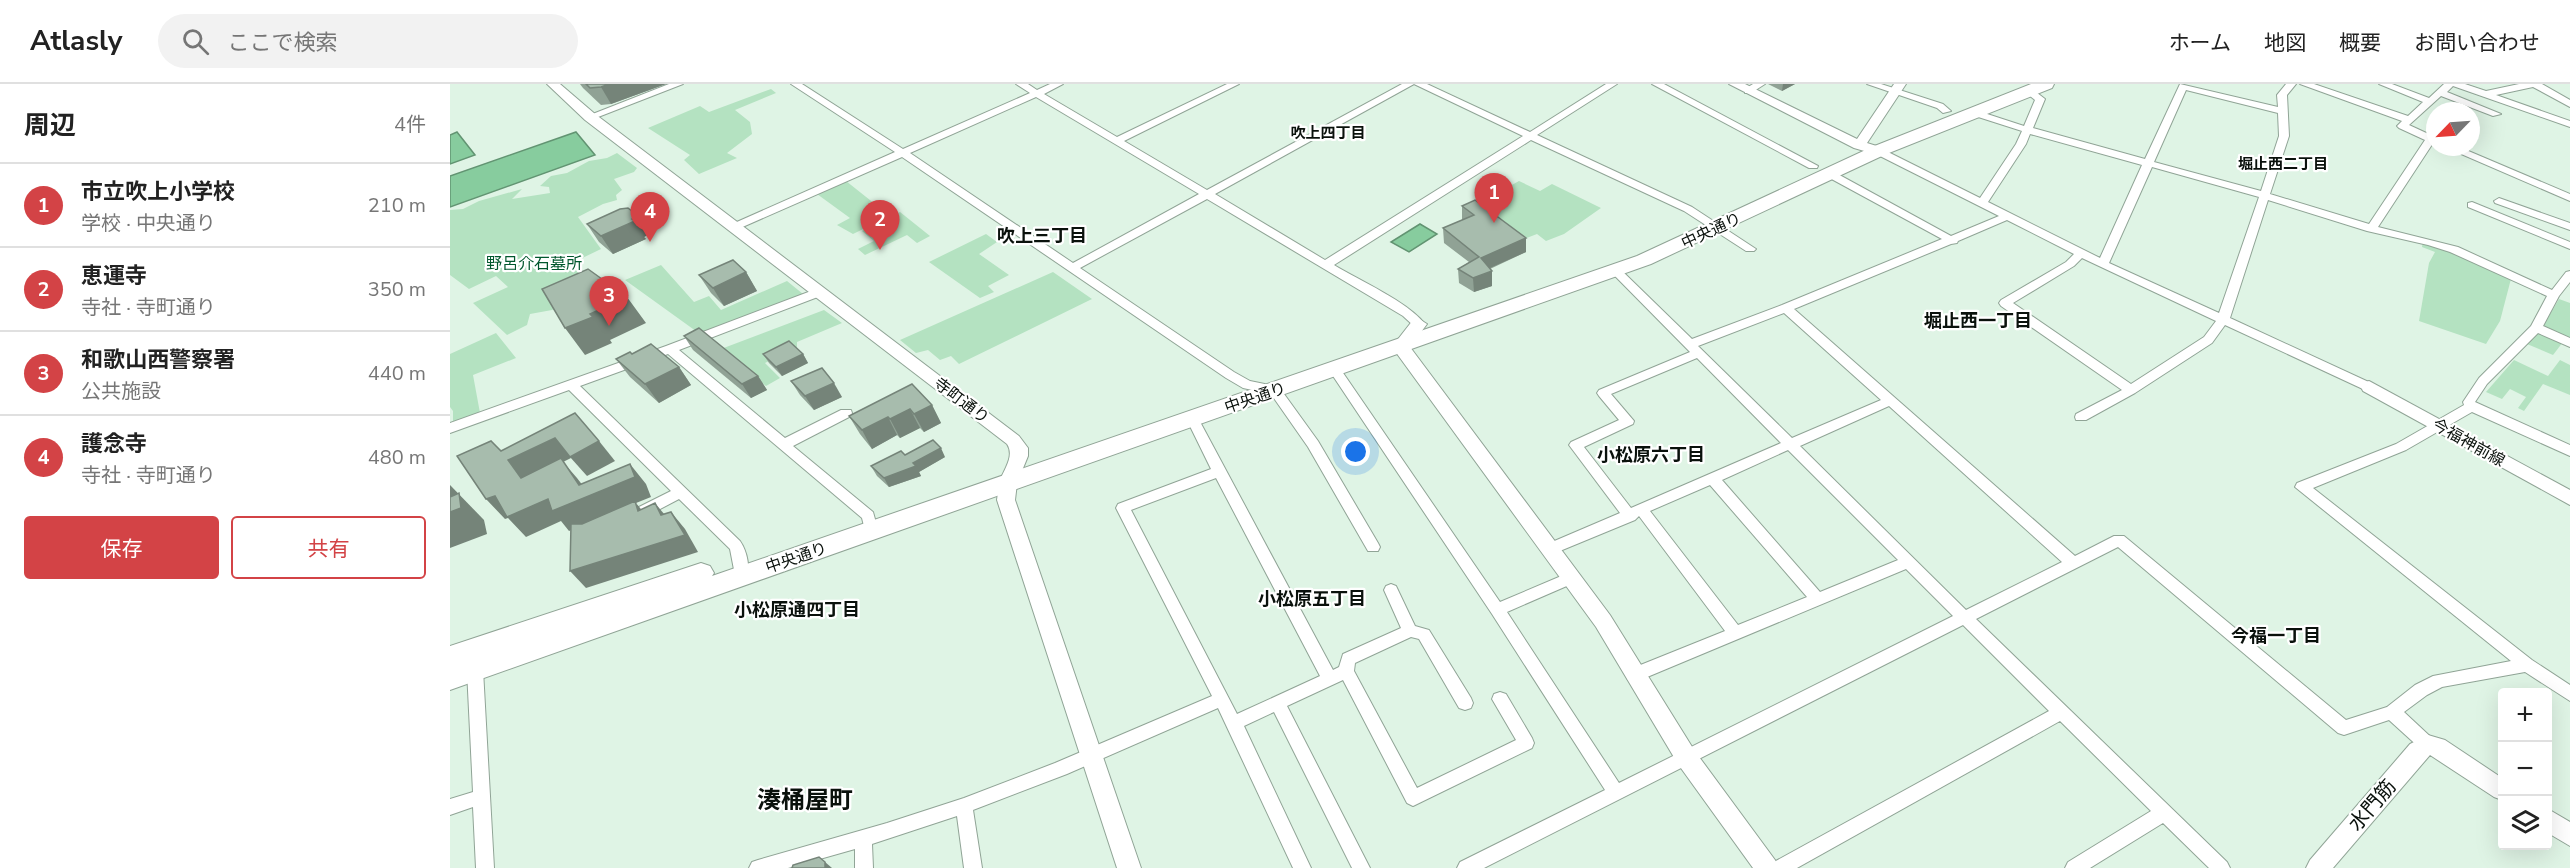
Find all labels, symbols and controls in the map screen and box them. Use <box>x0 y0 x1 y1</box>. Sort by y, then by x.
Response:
search box <box>158 14 578 68</box>
text: Atlasly <box>30 22 122 60</box>
icon: search <box>179 25 212 58</box>
text: ここで検索 <box>227 28 337 58</box>
text: ホーム <box>2169 29 2231 57</box>
text: 地図 <box>2264 29 2306 57</box>
text: 概要 <box>2339 29 2381 57</box>
text: お問い合わせ <box>2414 29 2540 57</box>
north arrow <box>2426 102 2480 156</box>
text: 周辺 <box>24 108 76 143</box>
text: 4件 <box>394 111 426 138</box>
district label: 吹上四丁目 <box>1290 123 1366 143</box>
district label: 堀止西二丁目 <box>2238 154 2328 174</box>
pin: 1 <box>1474 174 1514 223</box>
text: 市立吹上小学校 <box>81 177 235 207</box>
text: 1 <box>38 192 50 219</box>
text: 210 m <box>368 192 426 219</box>
pin: 4 <box>630 192 670 242</box>
pin: 2 <box>860 200 900 250</box>
street label: 中央通り <box>1678 207 1745 254</box>
text: 学校 · 中央通り <box>81 210 216 237</box>
district label: 吹上三丁目 <box>997 224 1087 248</box>
park label: 野呂介石墓所 <box>486 253 582 275</box>
text: 恵運寺 <box>81 261 147 291</box>
text: 2 <box>38 276 50 303</box>
text: 350 m <box>368 276 426 303</box>
pin: 3 <box>590 276 628 326</box>
text: 寺社 · 寺町通り <box>81 294 216 321</box>
district label: 堀止西一丁目 <box>1924 309 2032 333</box>
text: 和歌山西警察署 <box>81 345 235 375</box>
text: 3 <box>38 360 50 387</box>
text: 440 m <box>368 360 426 387</box>
street label: 寺町通り <box>929 373 994 429</box>
street label: 中央通り <box>1221 377 1289 419</box>
text: 公共施設 <box>81 378 161 405</box>
street label: 今福神前線 <box>2428 414 2509 472</box>
text: 護念寺 <box>81 429 147 459</box>
your location <box>1341 437 1370 466</box>
district label: 小松原六丁目 <box>1597 443 1705 467</box>
text: 4 <box>38 444 50 471</box>
text: 480 m <box>368 444 426 471</box>
text: 寺社 · 寺町通り <box>81 462 216 489</box>
button: 保存 <box>24 516 219 579</box>
button: 共有 <box>231 516 426 579</box>
street label: 中央通り <box>762 537 830 579</box>
district label: 小松原五丁目 <box>1258 587 1366 611</box>
district label: 小松原通四丁目 <box>734 598 860 622</box>
district label: 今福一丁目 <box>2231 624 2321 648</box>
map controls <box>2498 688 2552 850</box>
button: + <box>2498 688 2552 742</box>
button: − <box>2498 742 2552 796</box>
street label: 水門筋 <box>2343 774 2402 837</box>
district label: 湊桶屋町 <box>757 784 853 816</box>
button: layers <box>2498 796 2552 850</box>

